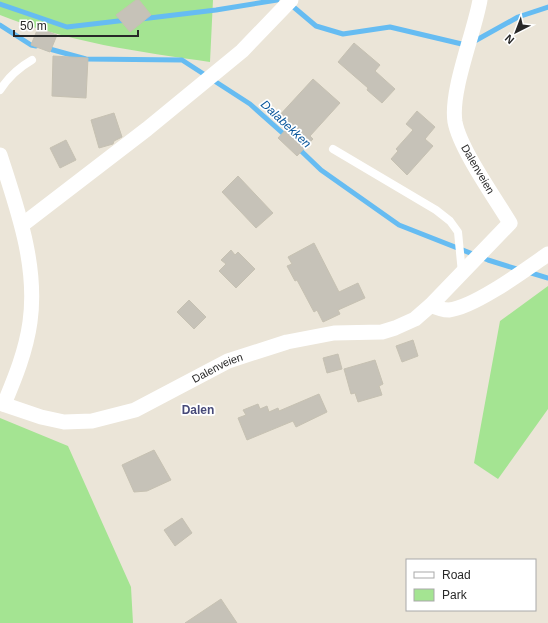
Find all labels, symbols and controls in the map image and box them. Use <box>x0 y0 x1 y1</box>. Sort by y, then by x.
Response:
scale bar <box>14 12 138 38</box>
north arrow <box>496 12 536 52</box>
text: 50 m <box>20 19 47 33</box>
text: N <box>502 32 516 47</box>
water label: Dalabekken <box>258 97 314 151</box>
street label: Dalenveien <box>459 142 497 196</box>
street label: Dalenveien <box>190 351 244 385</box>
district label: Dalen <box>182 403 214 417</box>
legend <box>406 559 536 611</box>
text: Road <box>442 568 471 582</box>
text: Park <box>442 588 468 602</box>

